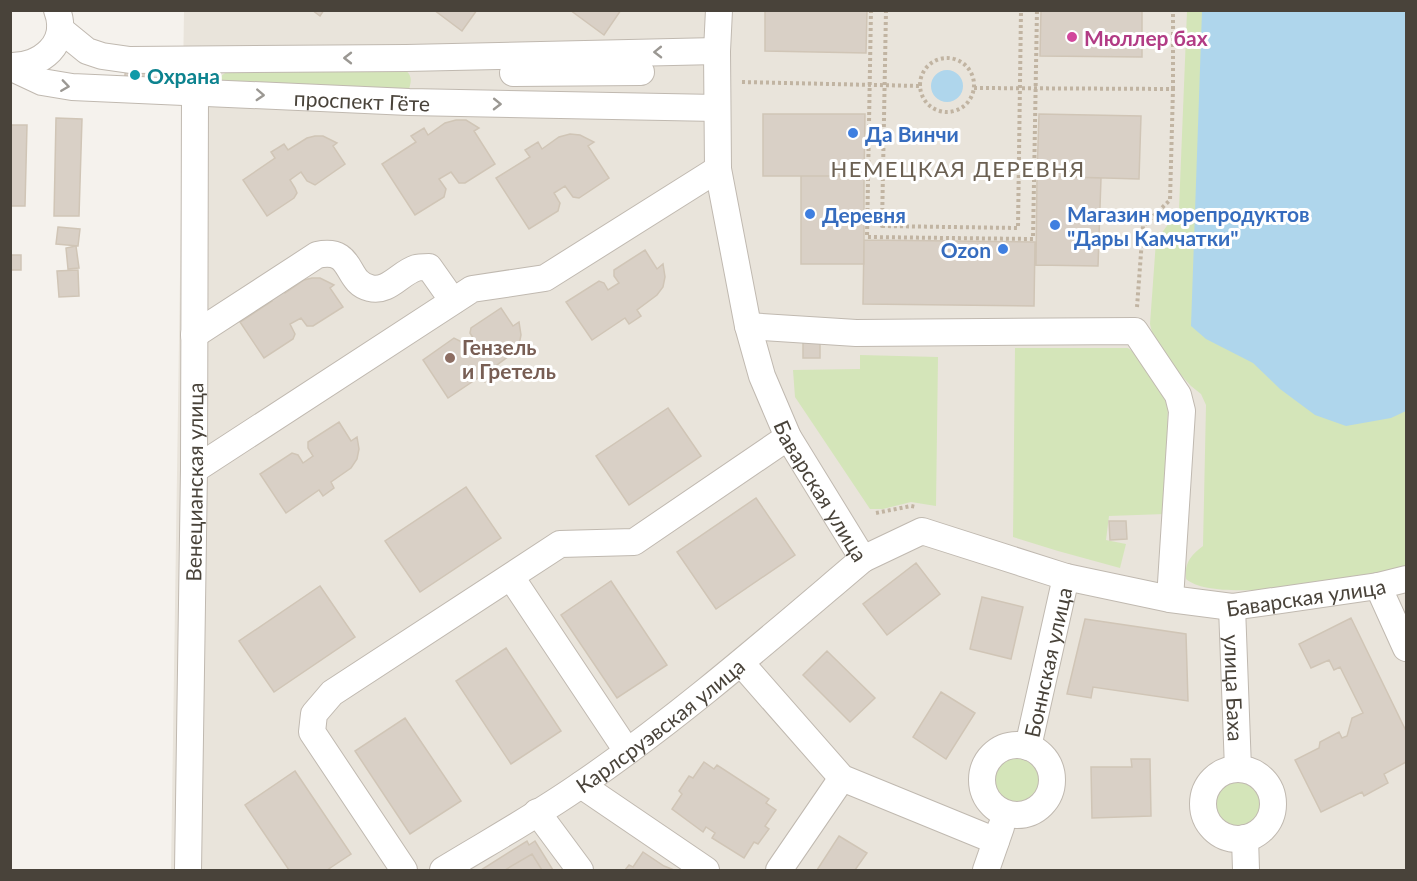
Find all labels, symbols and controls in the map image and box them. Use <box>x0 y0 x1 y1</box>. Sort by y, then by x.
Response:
place label: Мюллер бах <box>1084 25 1208 50</box>
marker: Мюллер бах <box>1065 30 1079 44</box>
one-way arrow <box>654 46 663 59</box>
one-way arrow <box>343 52 352 64</box>
place label: Охрана <box>147 63 220 88</box>
marker: Охрана <box>128 68 142 82</box>
one-way arrow <box>61 79 70 91</box>
street label: проспект Гёте <box>293 84 430 115</box>
one-way arrow <box>255 89 264 102</box>
one-way arrow <box>492 98 501 110</box>
place label: Да Винчи <box>865 121 959 146</box>
marker: Да Винчи <box>846 126 860 140</box>
district label: НЕМЕЦКАЯ ДЕРЕВНЯ <box>830 155 1086 182</box>
place label: Магазин морепродуктов "Дары Камчатки" <box>1067 201 1310 250</box>
place label: Деревня <box>822 202 906 227</box>
marker: Деревня <box>803 207 817 221</box>
marker: Магазин морепродуктов "Дары Камчатки" <box>1048 218 1062 232</box>
place label: Ozon <box>941 237 991 262</box>
marker: Ozon <box>996 242 1010 256</box>
place label: Гензель и Гретель <box>462 334 556 383</box>
marker: Гензель и Гретель <box>443 351 457 365</box>
street label: Венецианская улица <box>180 383 207 582</box>
street label: Баварская улица <box>770 416 874 565</box>
street label: Баварская улица <box>1224 572 1388 620</box>
street label: Боннская улица <box>1018 585 1076 740</box>
street label: улица Баха <box>1221 634 1249 742</box>
street label: Карлсруэвская улица <box>571 653 749 797</box>

